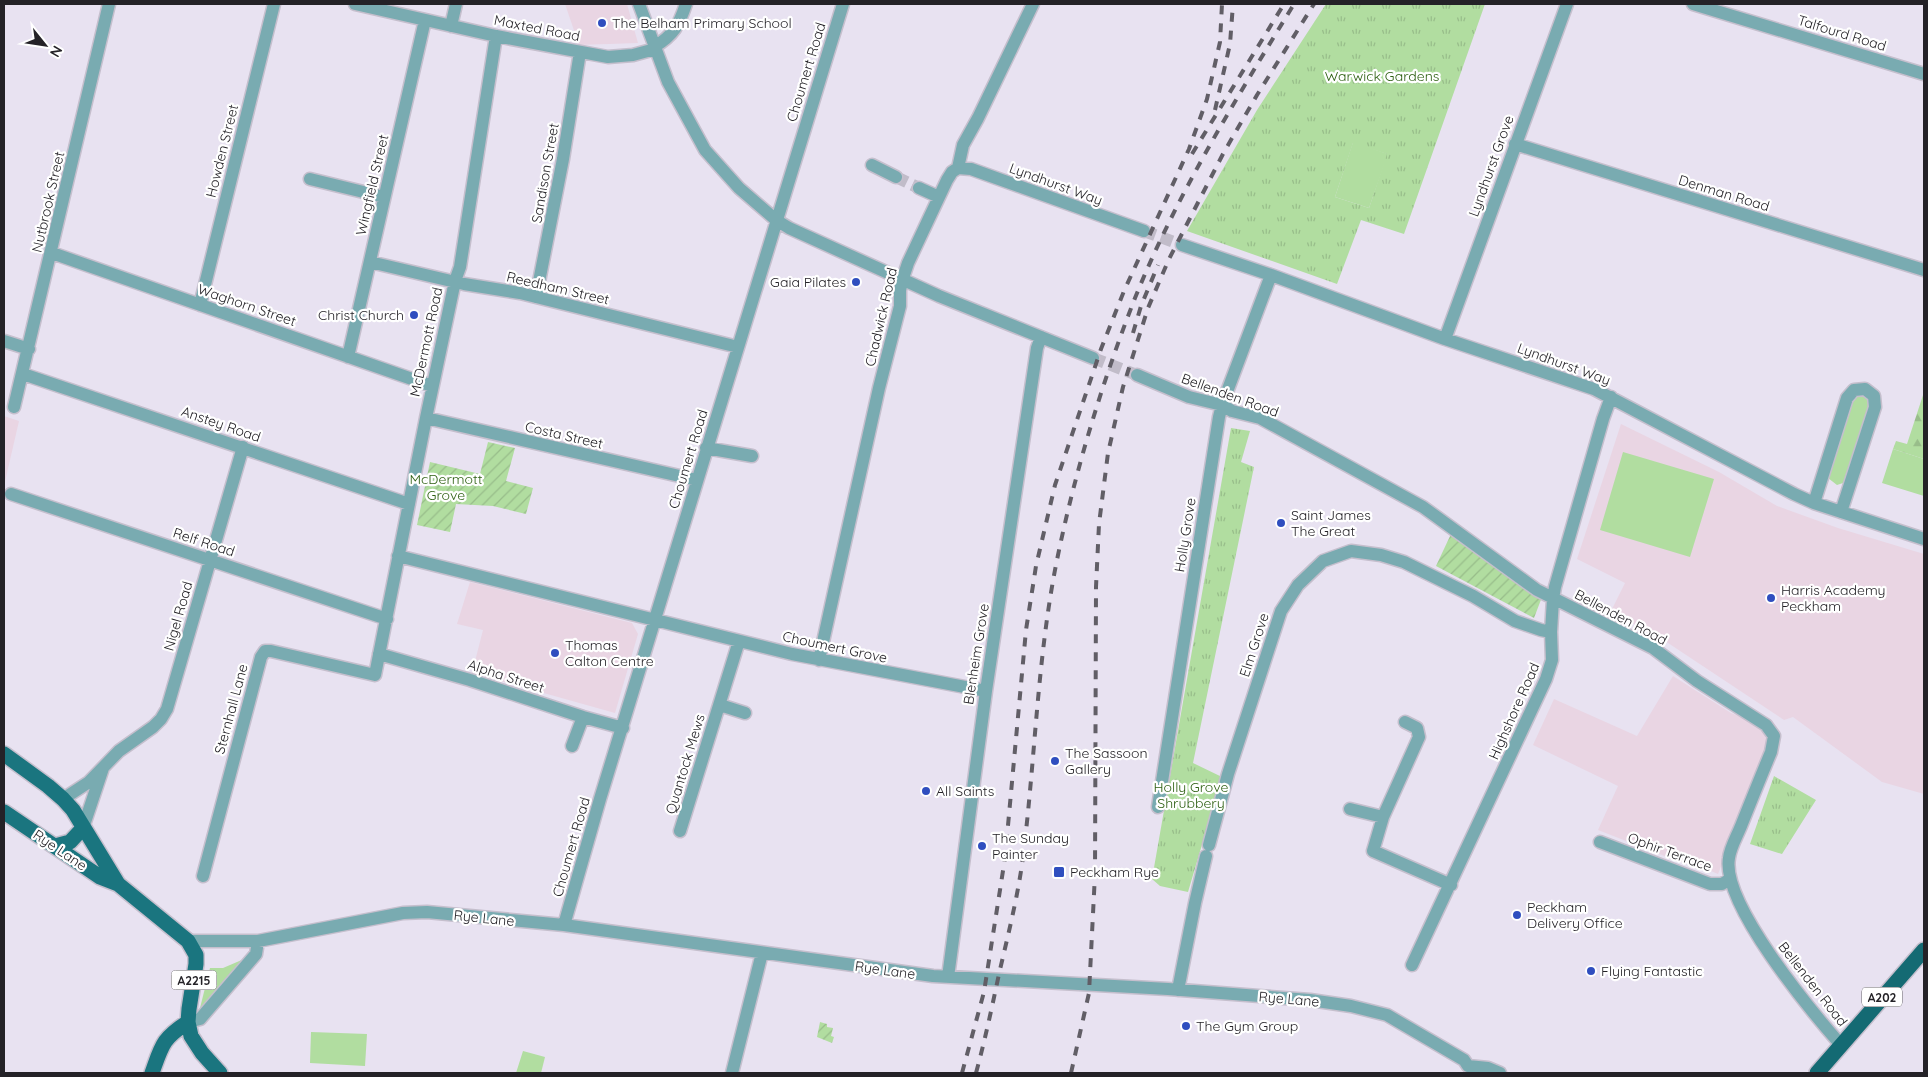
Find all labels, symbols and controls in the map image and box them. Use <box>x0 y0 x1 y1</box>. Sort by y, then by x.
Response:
street label: Maxted Road <box>492 11 582 45</box>
street label: Talfourd Road <box>1795 11 1889 55</box>
place label: The Belham Primary School <box>612 14 792 32</box>
marker: The Belham Primary School <box>596 17 608 29</box>
north arrow <box>20 20 70 70</box>
street label: Choumert Road <box>782 20 830 124</box>
text: N <box>46 43 67 60</box>
park label: Warwick Gardens <box>1325 67 1439 85</box>
street label: Howden Street <box>202 102 242 200</box>
street label: Lyndhurst Grove <box>1464 113 1518 219</box>
street label: Sandison Street <box>527 121 563 224</box>
street label: Wingfield Street <box>352 133 392 237</box>
street label: Nutbrook Street <box>28 150 68 254</box>
street label: Lyndhurst Way <box>1007 159 1105 209</box>
street label: Denman Road <box>1676 171 1772 215</box>
street label: Chadwick Road <box>861 266 901 368</box>
street label: Reedham Street <box>505 267 611 309</box>
place label: Gaia Pilates <box>770 273 846 291</box>
marker: Gaia Pilates <box>850 276 862 288</box>
street label: Waghorn Street <box>196 280 299 330</box>
street label: McDermott Road <box>406 286 446 398</box>
place label: Christ Church <box>318 306 404 324</box>
marker: Christ Church <box>408 309 420 321</box>
street label: Lyndhurst Way <box>1515 339 1613 389</box>
street label: Bellenden Road <box>1179 369 1281 421</box>
street label: Anstey Road <box>179 402 263 446</box>
street label: Choumert Road <box>664 407 712 511</box>
street label: Costa Street <box>523 417 605 453</box>
park label: McDermott Grove <box>409 470 483 504</box>
street label: Holly Grove <box>1170 496 1200 573</box>
place label: Saint James The Great <box>1291 506 1371 540</box>
marker: Saint James The Great <box>1275 517 1287 529</box>
street label: Relf Road <box>171 524 237 560</box>
street label: Nigel Road <box>160 579 196 653</box>
place label: Harris Academy Peckham <box>1781 581 1886 615</box>
street label: Bellenden Road <box>1572 585 1670 649</box>
marker: Harris Academy Peckham <box>1765 592 1777 604</box>
street label: Blenheim Grove <box>959 602 993 706</box>
street label: Elm Grove <box>1235 611 1273 679</box>
street label: Choumert Grove <box>781 627 889 667</box>
place label: Thomas Calton Centre <box>565 636 654 670</box>
marker: Thomas Calton Centre <box>549 647 561 659</box>
street label: Alpha Street <box>466 655 547 697</box>
street label: Highshore Road <box>1485 660 1543 762</box>
street label: Sternhall Lane <box>210 662 252 756</box>
street label: Quantock Mews <box>661 712 709 816</box>
place label: The Sassoon Gallery <box>1065 744 1148 778</box>
marker: The Sassoon Gallery <box>1049 755 1061 767</box>
park label: Holly Grove Shrubbery <box>1154 778 1229 812</box>
place label: All Saints <box>936 782 994 800</box>
marker: All Saints <box>920 785 932 797</box>
street label: Choumert Road <box>548 795 594 899</box>
street label: Rye Lane <box>30 826 90 875</box>
street label: Ophir Terrace <box>1625 828 1715 876</box>
place label: The Sunday Painter <box>992 829 1069 863</box>
marker: The Sunday Painter <box>976 840 988 852</box>
place label: Peckham Rye <box>1070 863 1159 881</box>
marker: Peckham Rye <box>1052 865 1066 879</box>
place label: Peckham Delivery Office <box>1527 898 1623 932</box>
street label: Rye Lane <box>453 906 515 930</box>
marker: Peckham Delivery Office <box>1511 909 1523 921</box>
street label: Bellenden Road <box>1774 938 1852 1030</box>
street label: Rye Lane <box>854 957 917 983</box>
place label: Flying Fantastic <box>1601 962 1703 980</box>
marker: Flying Fantastic <box>1585 965 1597 977</box>
road number: A2215 <box>172 970 216 990</box>
street label: Rye Lane <box>1258 987 1320 1011</box>
road number: A202 <box>1862 988 1902 1006</box>
place label: The Gym Group <box>1196 1017 1298 1035</box>
marker: The Gym Group <box>1180 1020 1192 1032</box>

